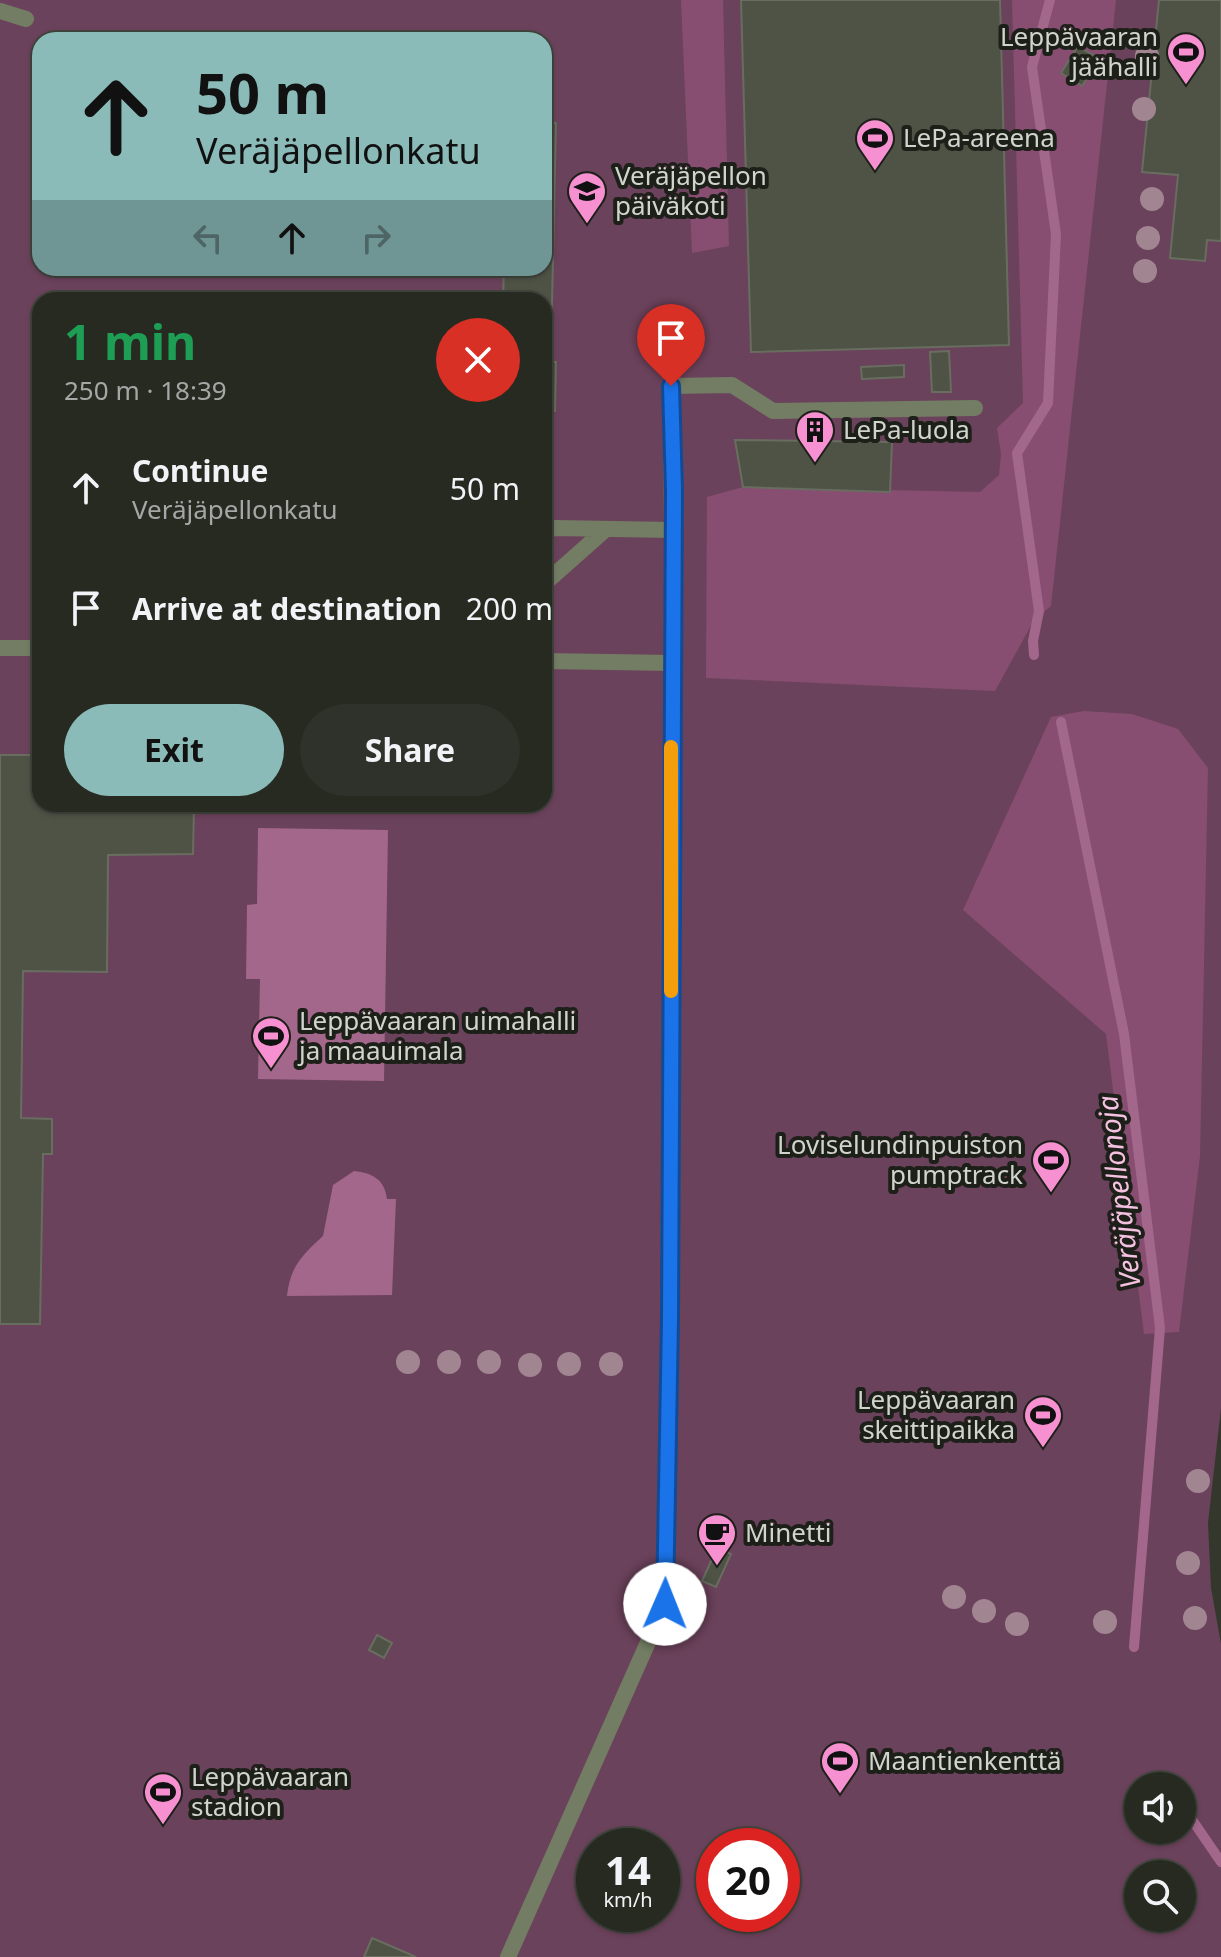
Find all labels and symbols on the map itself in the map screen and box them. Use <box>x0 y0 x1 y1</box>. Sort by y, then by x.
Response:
place label: Leppävaaran jäähalli <box>1000 18 1158 84</box>
sports icon: Leppävaaran jäähalli <box>1165 31 1207 86</box>
sports icon: LePa-areena <box>854 117 896 172</box>
place label: LePa-areena <box>903 119 1055 155</box>
place label: Veräjäpellon päiväkoti <box>615 157 767 223</box>
school or university icon: Veräjäpellon päiväkoti <box>566 170 608 225</box>
pin <box>637 304 705 386</box>
building icon: LePa-luola <box>794 409 836 464</box>
place label: LePa-luola <box>843 411 970 447</box>
place label: Leppävaaran uimahalli ja maauimala <box>297 1002 576 1068</box>
sports icon: Leppävaaran uimahalli ja maauimala <box>250 1015 292 1070</box>
water label: Veräjäpellonoja <box>1087 1093 1149 1291</box>
place label: Loviselundinpuiston pumptrack <box>777 1126 1023 1192</box>
sports icon: Loviselundinpuiston pumptrack <box>1030 1139 1072 1194</box>
place label: Leppävaaran skeittipaikka <box>857 1381 1015 1447</box>
sports icon: Leppävaaran skeittipaikka <box>1022 1394 1064 1449</box>
cafe icon: Minetti <box>696 1512 738 1567</box>
place label: Minetti <box>745 1514 832 1550</box>
position arrow <box>623 1562 707 1646</box>
sports icon: Maantienkenttä <box>819 1740 861 1795</box>
place label: Maantienkenttä <box>868 1742 1062 1778</box>
place label: Leppävaaran stadion <box>191 1758 349 1824</box>
sports icon: Leppävaaran stadion <box>142 1771 184 1826</box>
speed limit sign: 20 <box>696 1828 800 1932</box>

